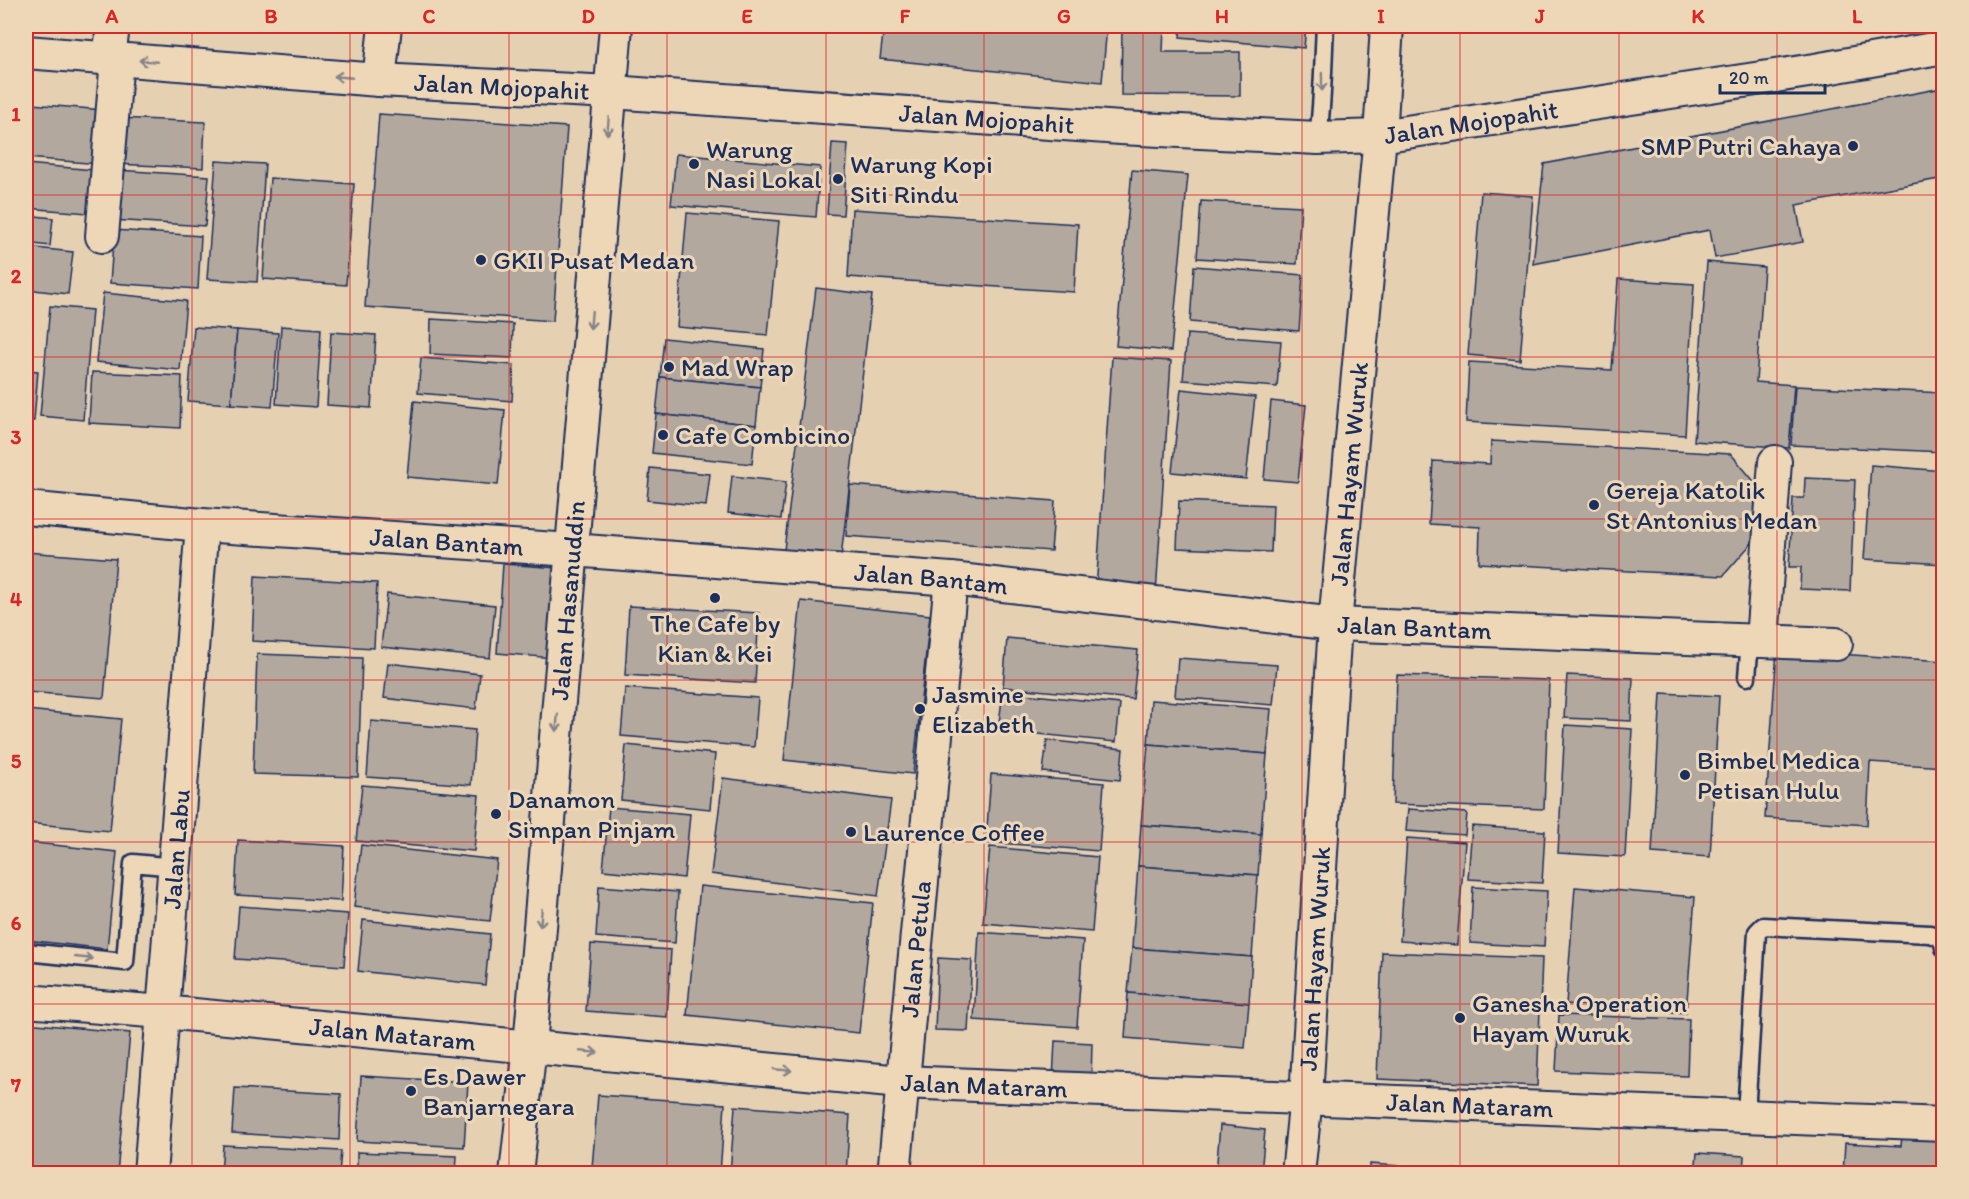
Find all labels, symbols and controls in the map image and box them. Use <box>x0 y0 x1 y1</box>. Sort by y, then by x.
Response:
text: A <box>105 4 119 28</box>
text: B <box>265 4 278 28</box>
text: C <box>423 4 436 28</box>
text: D <box>581 4 595 28</box>
text: E <box>741 4 753 28</box>
text: F <box>900 4 911 28</box>
text: G <box>1057 4 1071 28</box>
text: H <box>1215 4 1229 28</box>
text: I <box>1377 4 1385 28</box>
text: J <box>1534 4 1545 28</box>
text: K <box>1692 4 1706 28</box>
text: L <box>1852 4 1863 28</box>
one-way arrow <box>139 56 159 67</box>
scale bar <box>1720 57 1825 95</box>
street label: Jalan Mojopahit <box>413 66 591 107</box>
text: 20 m <box>1729 67 1769 89</box>
one-way arrow <box>333 71 353 82</box>
one-way arrow <box>1316 71 1328 91</box>
street label: Jalan Mojopahit <box>1382 93 1560 151</box>
street label: Jalan Mojopahit <box>898 96 1076 141</box>
text: 1 <box>11 102 21 126</box>
one-way arrow <box>602 115 613 135</box>
place label: SMP Putri Cahaya <box>1641 130 1841 162</box>
place label: Warung Nasi Lokal <box>706 133 822 195</box>
marker: SMP Putri Cahaya <box>1846 139 1860 153</box>
place label: Warung Kopi Siti Rindu <box>850 148 993 210</box>
marker: Warung Nasi Lokal <box>687 157 701 171</box>
marker: Warung Kopi Siti Rindu <box>831 172 845 186</box>
place label: GKII Pusat Medan <box>493 244 695 276</box>
marker: GKII Pusat Medan <box>474 253 488 267</box>
text: 2 <box>11 264 22 288</box>
one-way arrow <box>585 309 596 329</box>
place label: Mad Wrap <box>681 351 794 383</box>
marker: Mad Wrap <box>662 360 676 374</box>
street label: Jalan Hayam Wuruk <box>1323 360 1375 587</box>
place label: Cafe Combicino <box>675 419 850 451</box>
text: 3 <box>11 425 22 449</box>
marker: Cafe Combicino <box>656 428 670 442</box>
place label: Gereja Katolik St Antonius Medan <box>1606 474 1818 536</box>
marker: Gereja Katolik St Antonius Medan <box>1587 498 1601 512</box>
street label: Jalan Hasanuddin <box>543 499 592 702</box>
street label: Jalan Bantam <box>368 520 525 563</box>
street label: Jalan Bantam <box>853 556 1010 602</box>
text: 4 <box>10 587 22 611</box>
marker: The Cafe by Kian & Kei <box>708 591 722 605</box>
place label: The Cafe by Kian & Kei <box>650 607 780 669</box>
street label: Jalan Bantam <box>1337 608 1492 646</box>
place label: Jasmine Elizabeth <box>932 678 1034 740</box>
marker: Jasmine Elizabeth <box>913 702 927 716</box>
one-way arrow <box>551 713 562 733</box>
place label: Bimbel Medica Petisan Hulu <box>1697 744 1860 806</box>
text: 5 <box>11 749 22 773</box>
marker: Bimbel Medica Petisan Hulu <box>1678 768 1692 782</box>
place label: Danamon Simpan Pinjam <box>508 783 675 845</box>
street label: Jalan Labu <box>155 788 197 910</box>
marker: Danamon Simpan Pinjam <box>489 807 503 821</box>
place label: Laurence Coffee <box>863 816 1045 848</box>
marker: Laurence Coffee <box>844 825 858 839</box>
street label: Jalan Hayam Wuruk <box>1292 845 1337 1072</box>
street label: Jalan Petula <box>893 879 938 1019</box>
one-way arrow <box>535 907 546 927</box>
text: 6 <box>11 911 22 935</box>
one-way arrow <box>73 953 93 964</box>
place label: Ganesha Operation Hayam Wuruk <box>1472 987 1688 1049</box>
street label: Jalan Mataram <box>308 1010 477 1058</box>
marker: Ganesha Operation Hayam Wuruk <box>1453 1011 1467 1025</box>
one-way arrow <box>578 1047 598 1058</box>
place label: Es Dawer Banjarnegara <box>423 1060 575 1122</box>
one-way arrow <box>772 1065 792 1076</box>
street label: Jalan Mataram <box>900 1066 1069 1105</box>
text: 7 <box>10 1073 21 1097</box>
marker: Es Dawer Banjarnegara <box>404 1084 418 1098</box>
street label: Jalan Mataram <box>1385 1086 1554 1124</box>

